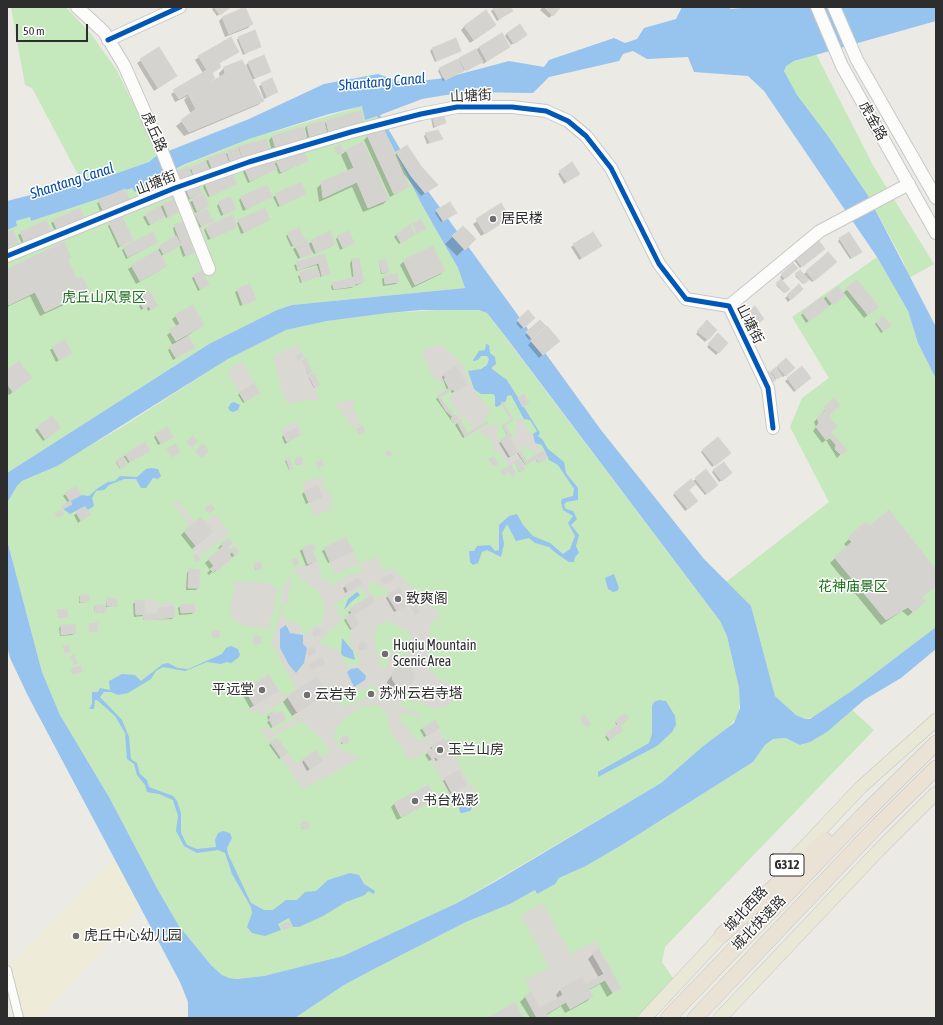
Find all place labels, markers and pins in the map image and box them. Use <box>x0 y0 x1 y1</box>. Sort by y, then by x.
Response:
place label: 居民楼 <box>501 211 543 227</box>
marker: 居民楼 <box>488 214 498 224</box>
place label: 致爽阁 <box>406 591 448 607</box>
marker: 致爽阁 <box>393 594 403 604</box>
place label: Huqiu Mountain Scenic Area <box>393 638 476 670</box>
marker: Huqiu Mountain Scenic Area <box>380 649 390 659</box>
place label: 平远堂 <box>212 682 254 698</box>
marker: 平远堂 <box>257 685 267 695</box>
place label: 苏州云岩寺塔 <box>379 686 463 702</box>
place label: 云岩寺 <box>315 687 357 703</box>
marker: 苏州云岩寺塔 <box>366 689 376 699</box>
marker: 云岩寺 <box>302 690 312 700</box>
place label: 玉兰山房 <box>448 742 504 758</box>
marker: 玉兰山房 <box>435 745 445 755</box>
place label: 书台松影 <box>423 793 479 809</box>
marker: 书台松影 <box>410 796 420 806</box>
place label: 虎丘中心幼儿园 <box>84 928 182 944</box>
marker: 虎丘中心幼儿园 <box>71 931 81 941</box>

